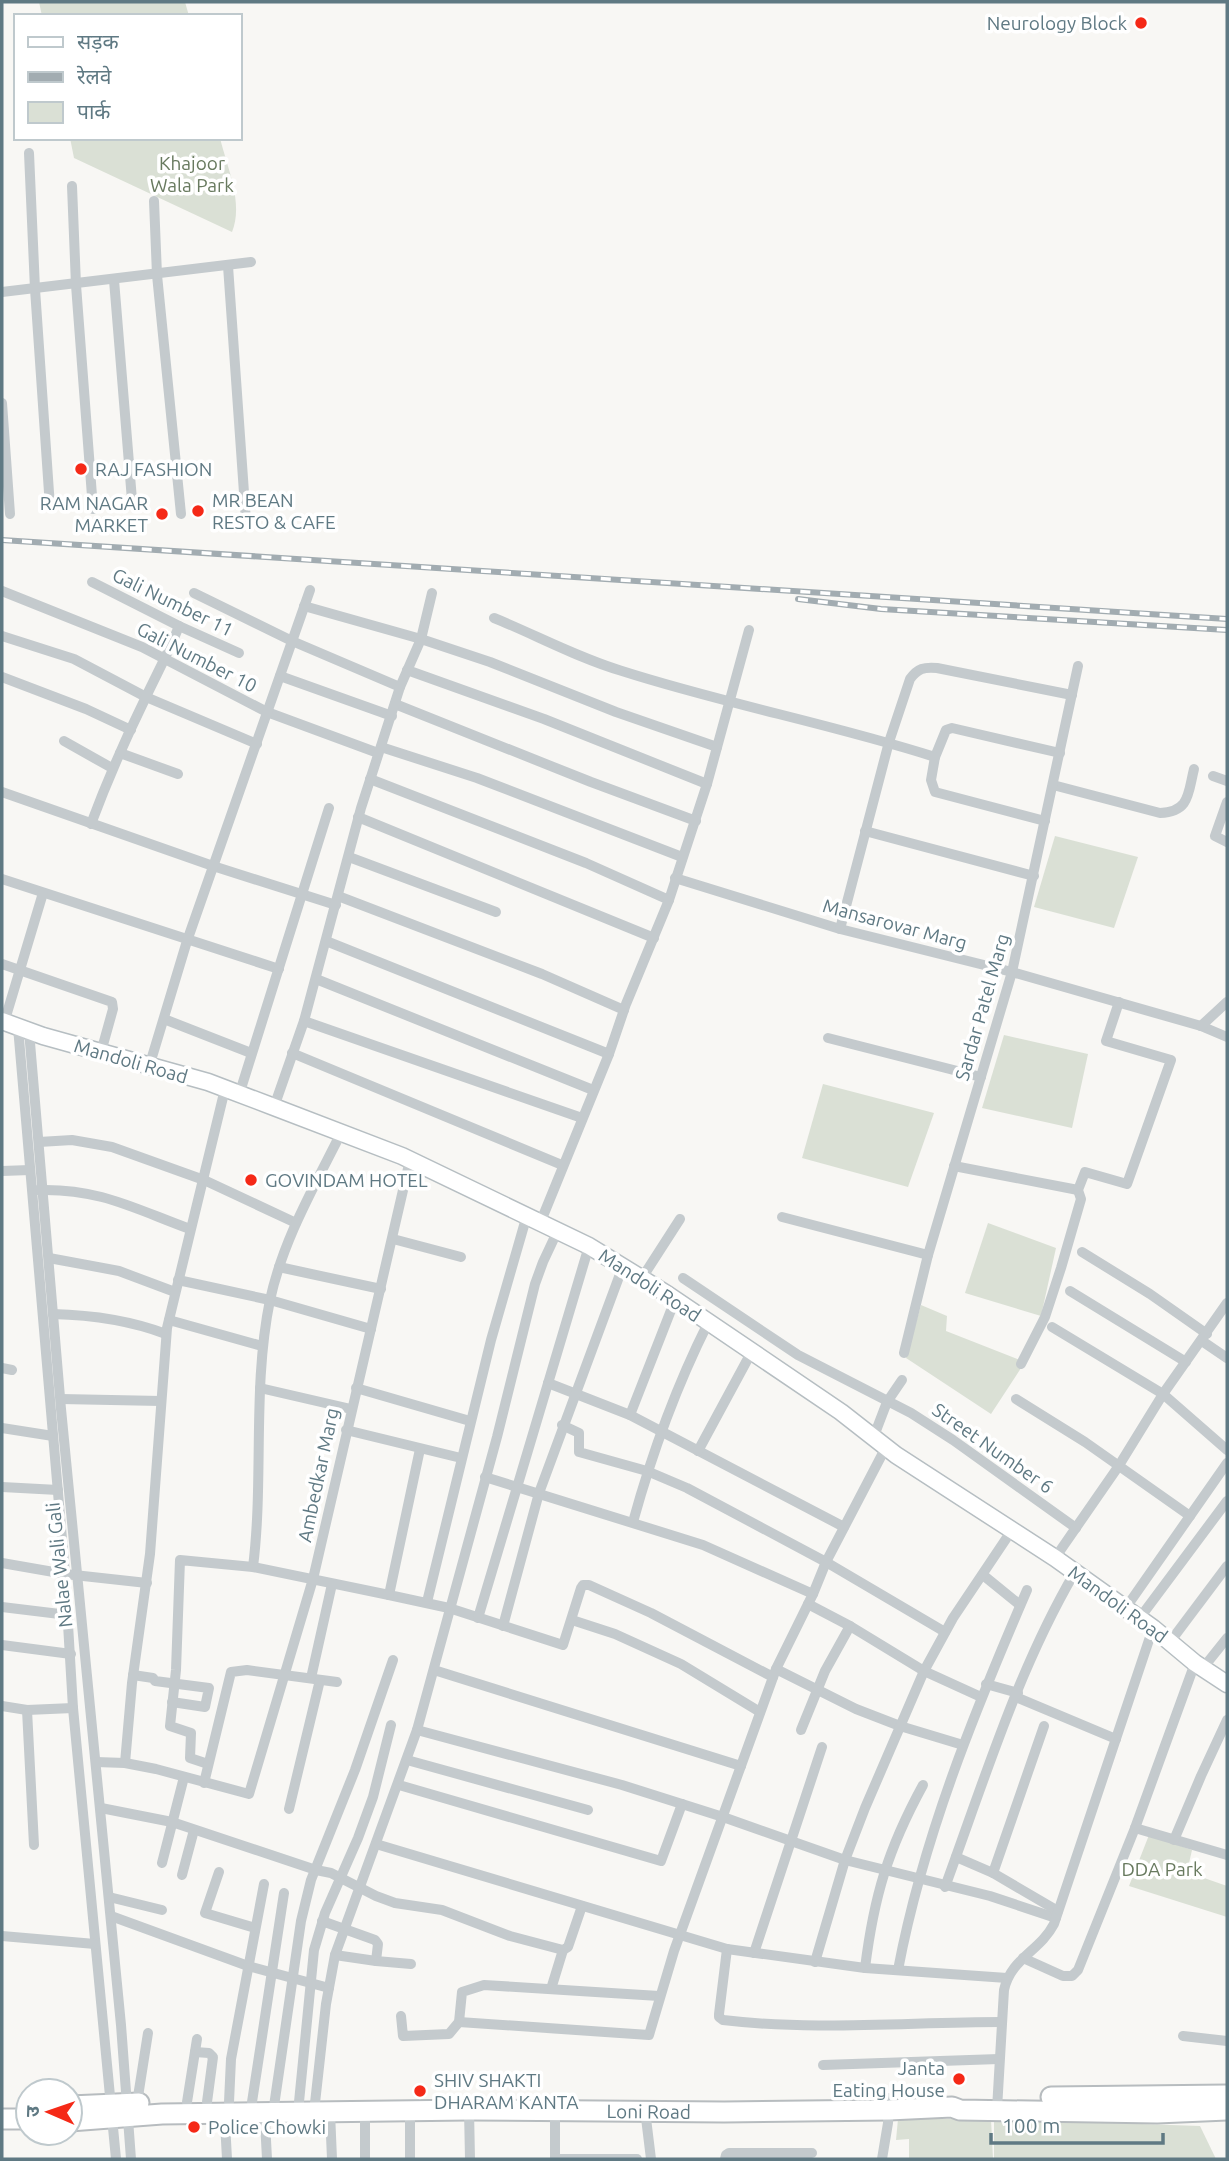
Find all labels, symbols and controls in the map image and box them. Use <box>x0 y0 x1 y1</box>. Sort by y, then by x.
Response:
place label: Neurology Block <box>987 12 1127 34</box>
legend <box>14 14 242 140</box>
marker: Neurology Block <box>1133 15 1149 31</box>
text: सड़क <box>77 29 119 53</box>
text: रेलवे <box>76 64 112 88</box>
text: पार्क <box>77 99 111 123</box>
park label: Khajoor Wala Park <box>150 152 234 196</box>
place label: RAJ FASHION <box>95 458 212 480</box>
marker: RAJ FASHION <box>73 461 89 477</box>
place label: MR BEAN RESTO & CAFE <box>212 489 336 533</box>
place label: RAM NAGAR MARKET <box>40 492 148 536</box>
marker: MR BEAN RESTO & CAFE <box>190 503 206 519</box>
marker: RAM NAGAR MARKET <box>154 506 170 522</box>
street label: Gali Number 11 <box>109 563 237 641</box>
street label: Gali Number 10 <box>133 617 261 697</box>
street label: Mansarovar Marg <box>821 894 969 954</box>
street label: Sardar Patel Marg <box>950 931 1014 1083</box>
street label: Mandoli Road <box>72 1034 190 1088</box>
place label: GOVINDAM HOTEL <box>265 1169 428 1191</box>
marker: GOVINDAM HOTEL <box>243 1172 259 1188</box>
street label: Mandoli Road <box>595 1244 705 1326</box>
street label: Street Number 6 <box>928 1398 1058 1498</box>
street label: Ambedkar Marg <box>293 1406 343 1544</box>
street label: Nalae Wali Gali <box>41 1501 77 1629</box>
street label: Mandoli Road <box>1064 1561 1172 1647</box>
park label: DDA Park <box>1121 1858 1203 1880</box>
place label: Janta Eating House <box>832 2057 945 2101</box>
place label: SHIV SHAKTI DHARAM KANTA <box>434 2069 579 2113</box>
marker: Janta Eating House <box>951 2071 967 2087</box>
north arrow <box>14 2077 84 2147</box>
marker: SHIV SHAKTI DHARAM KANTA <box>412 2083 428 2099</box>
street label: Loni Road <box>606 2100 691 2123</box>
scale bar <box>991 2102 1162 2146</box>
text: उ <box>21 2105 43 2117</box>
text: 100 m <box>1002 2113 1060 2137</box>
place label: Police Chowki <box>208 2116 326 2138</box>
marker: Police Chowki <box>186 2119 202 2135</box>

